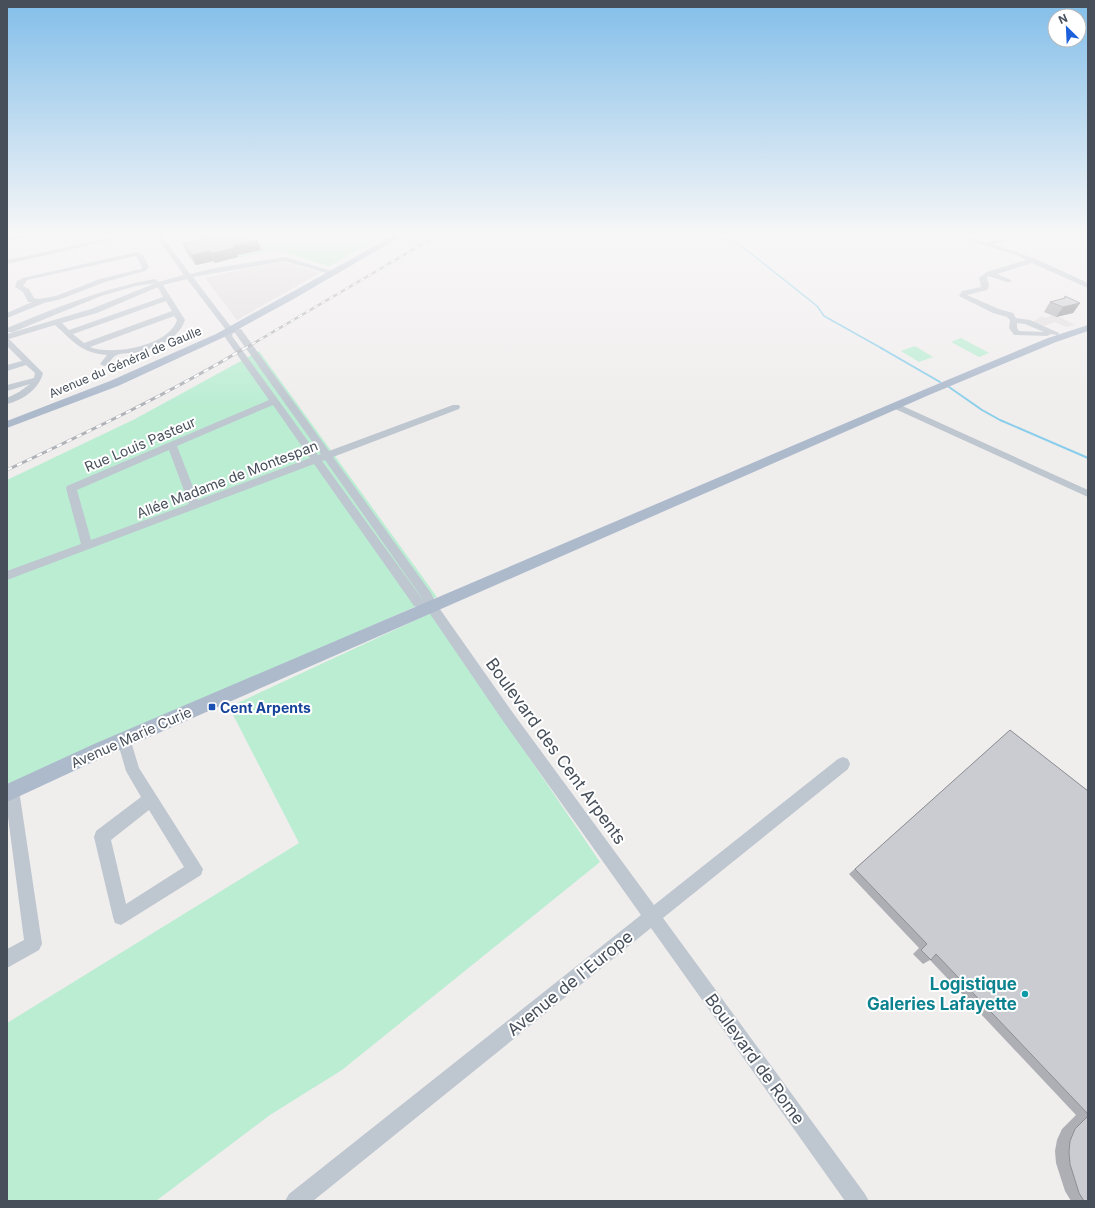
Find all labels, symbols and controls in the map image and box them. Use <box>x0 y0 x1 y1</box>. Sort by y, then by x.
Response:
north arrow <box>1047 8 1087 48</box>
text: N <box>1056 11 1070 27</box>
street label: Avenue du Général de Gaulle <box>46 323 204 401</box>
street label: Rue Louis Pasteur <box>82 413 198 475</box>
street label: Allée Madame de Montespan <box>134 437 320 521</box>
street label: Boulevard des Cent Arpents <box>482 654 630 848</box>
place label: Cent Arpents <box>220 699 311 716</box>
marker: Cent Arpents <box>207 702 217 712</box>
street label: Avenue Marie Curie <box>68 703 194 771</box>
street label: Avenue de l'Europe <box>503 926 637 1040</box>
place label: Logistique Galeries Lafayette <box>867 974 1017 1014</box>
marker: Logistique Galeries Lafayette <box>1020 989 1030 999</box>
street label: Boulevard de Rome <box>701 990 809 1128</box>

